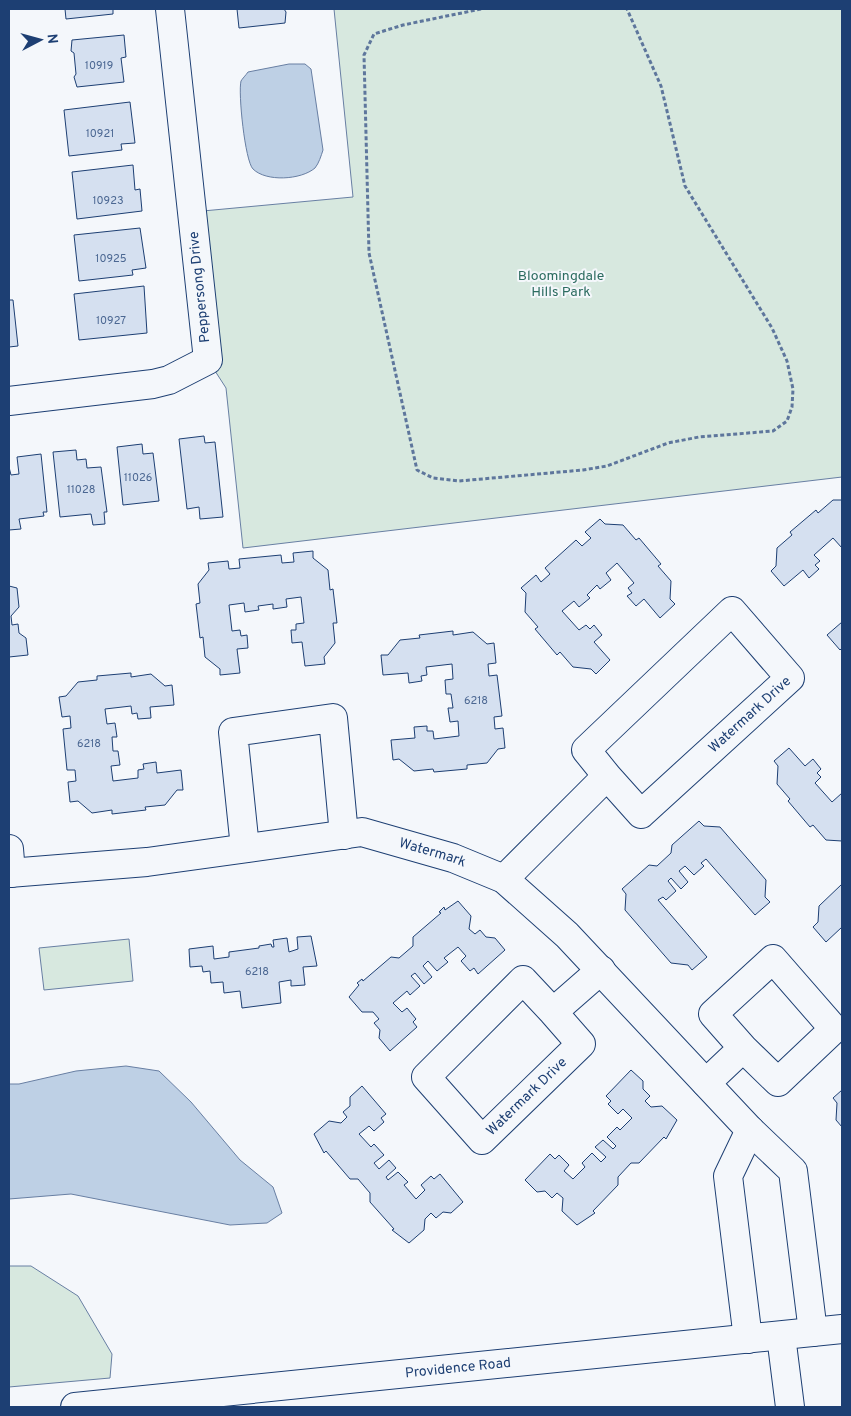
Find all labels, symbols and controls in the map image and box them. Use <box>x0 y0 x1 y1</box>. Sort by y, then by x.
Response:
north arrow <box>15 15 65 65</box>
text: N <box>42 33 60 45</box>
house number: 10919 <box>85 59 113 73</box>
house number: 10921 <box>86 127 114 141</box>
house number: 10923 <box>92 194 124 208</box>
street label: Peppersong Drive <box>186 230 214 344</box>
house number: 10925 <box>95 252 127 266</box>
park label: Bloomingdale Hills Park <box>518 268 604 301</box>
house number: 10927 <box>96 314 126 328</box>
house number: 11026 <box>124 471 152 485</box>
house number: 11028 <box>67 483 95 497</box>
street label: Watermark Drive <box>705 673 795 757</box>
house number: 6218 <box>464 694 488 708</box>
house number: 6218 <box>77 737 101 751</box>
street label: Watermark <box>397 835 469 871</box>
house number: 6218 <box>245 965 269 979</box>
street label: Watermark Drive <box>483 1054 571 1140</box>
street label: Providence Road <box>404 1354 512 1382</box>

